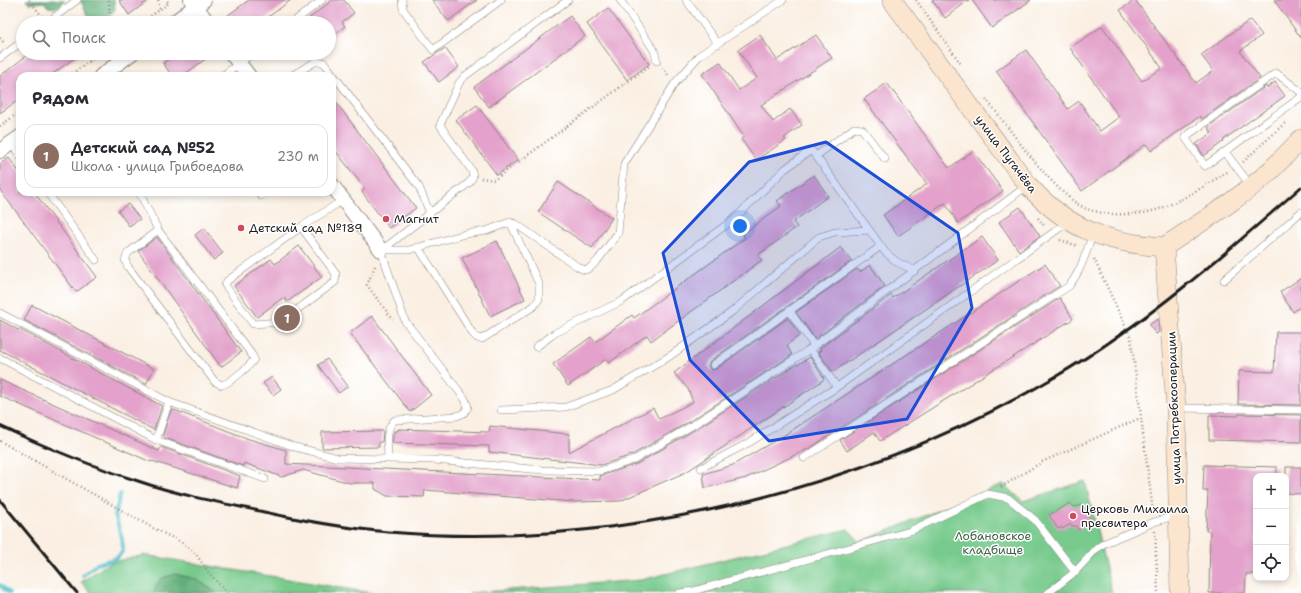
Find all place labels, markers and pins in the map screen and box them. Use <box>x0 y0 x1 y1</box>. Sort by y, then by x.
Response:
place label: Магнит <box>394 211 440 227</box>
marker: Магнит <box>381 214 391 224</box>
place label: Детский сад №189 <box>249 220 363 236</box>
marker: Детский сад №189 <box>236 223 246 233</box>
pin: 1 <box>274 303 300 333</box>
place label: Церковь Михаила пресвитера <box>1081 501 1189 531</box>
marker: Церковь Михаила пресвитера <box>1068 511 1078 521</box>

